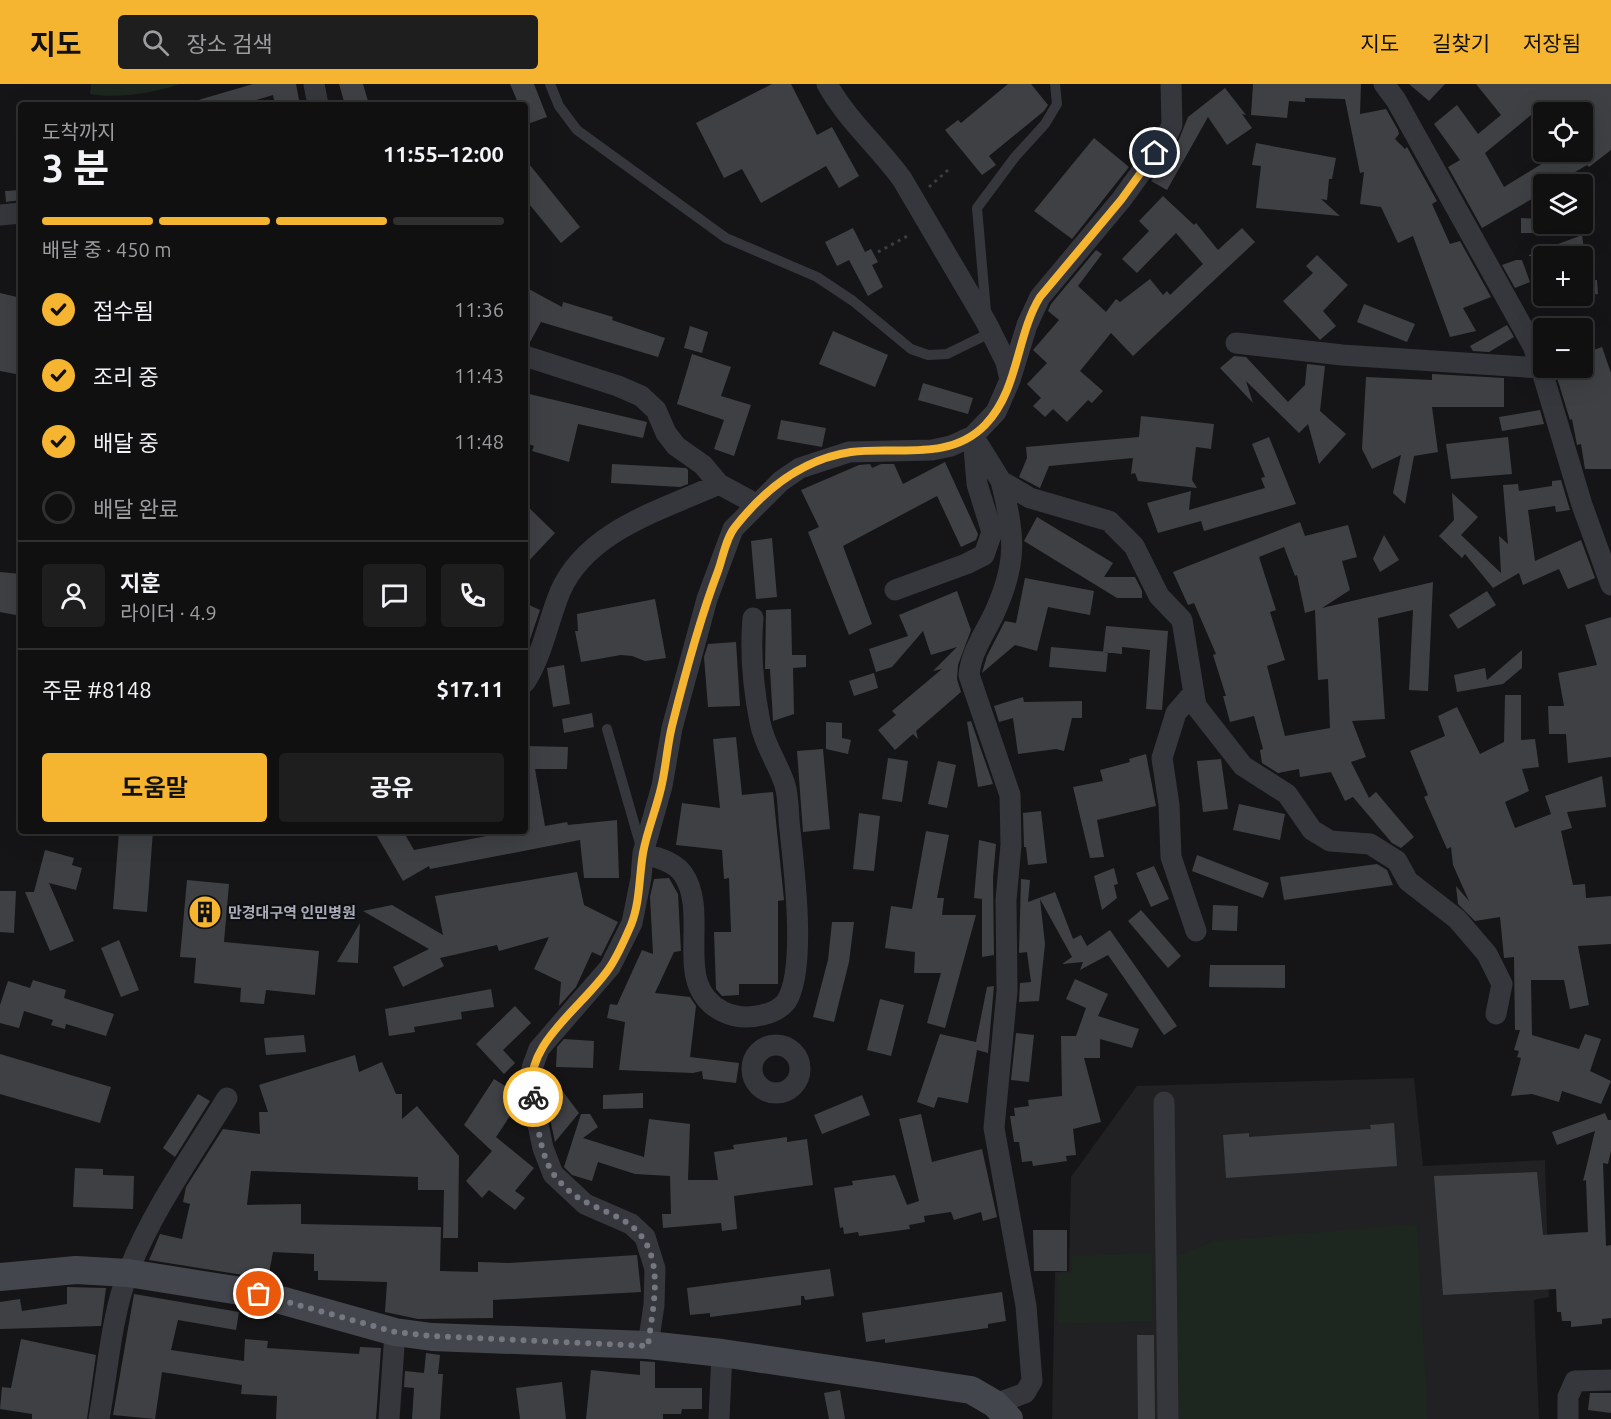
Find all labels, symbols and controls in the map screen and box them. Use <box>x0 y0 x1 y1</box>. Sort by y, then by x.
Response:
search box <box>118 15 538 69</box>
icon: search <box>139 26 172 59</box>
text: 지도 <box>30 28 82 59</box>
text: 장소 검색 <box>187 31 273 56</box>
text: 지도 <box>1360 31 1399 55</box>
text: 길찾기 <box>1432 31 1490 55</box>
text: 저장됨 <box>1523 31 1581 55</box>
map controls <box>1533 102 1593 378</box>
button: locate <box>1533 102 1593 162</box>
text: 도착까지 <box>42 120 116 143</box>
pin <box>1129 127 1180 178</box>
icon: home <box>1138 136 1171 169</box>
text: 11:55–12:00 <box>383 141 504 166</box>
text: 3 분 <box>42 146 109 189</box>
button: layers <box>1533 174 1593 234</box>
text: 배달 중 · 450 m <box>42 238 172 261</box>
button: + <box>1533 246 1593 306</box>
icon: check <box>42 293 75 326</box>
text: 접수됨 <box>93 298 154 323</box>
text: 11:36 <box>454 298 504 321</box>
button: − <box>1533 318 1593 378</box>
icon: check <box>42 359 75 392</box>
text: 조리 중 <box>93 364 159 389</box>
text: 11:43 <box>454 364 504 387</box>
icon: check <box>42 425 75 458</box>
text: 배달 중 <box>93 430 159 455</box>
text: 11:48 <box>454 430 504 453</box>
text: 배달 완료 <box>93 496 179 521</box>
button: person <box>42 564 105 627</box>
button: chat <box>363 564 426 627</box>
button: phone <box>441 564 504 627</box>
text: 지훈 <box>120 570 160 595</box>
text: 라이더 · 4.9 <box>120 601 217 624</box>
text: $17.11 <box>437 676 504 701</box>
text: 주문 #8148 <box>42 677 152 702</box>
button: 도움말 <box>42 753 267 822</box>
button: 공유 <box>279 753 504 822</box>
building icon: 만경대구역 인민병원 <box>187 894 223 930</box>
place label: 만경대구역 인민병원 <box>228 904 356 921</box>
courier <box>503 1067 563 1127</box>
icon: bike <box>517 1081 550 1114</box>
pin <box>233 1268 284 1319</box>
icon: bag <box>242 1277 275 1310</box>

